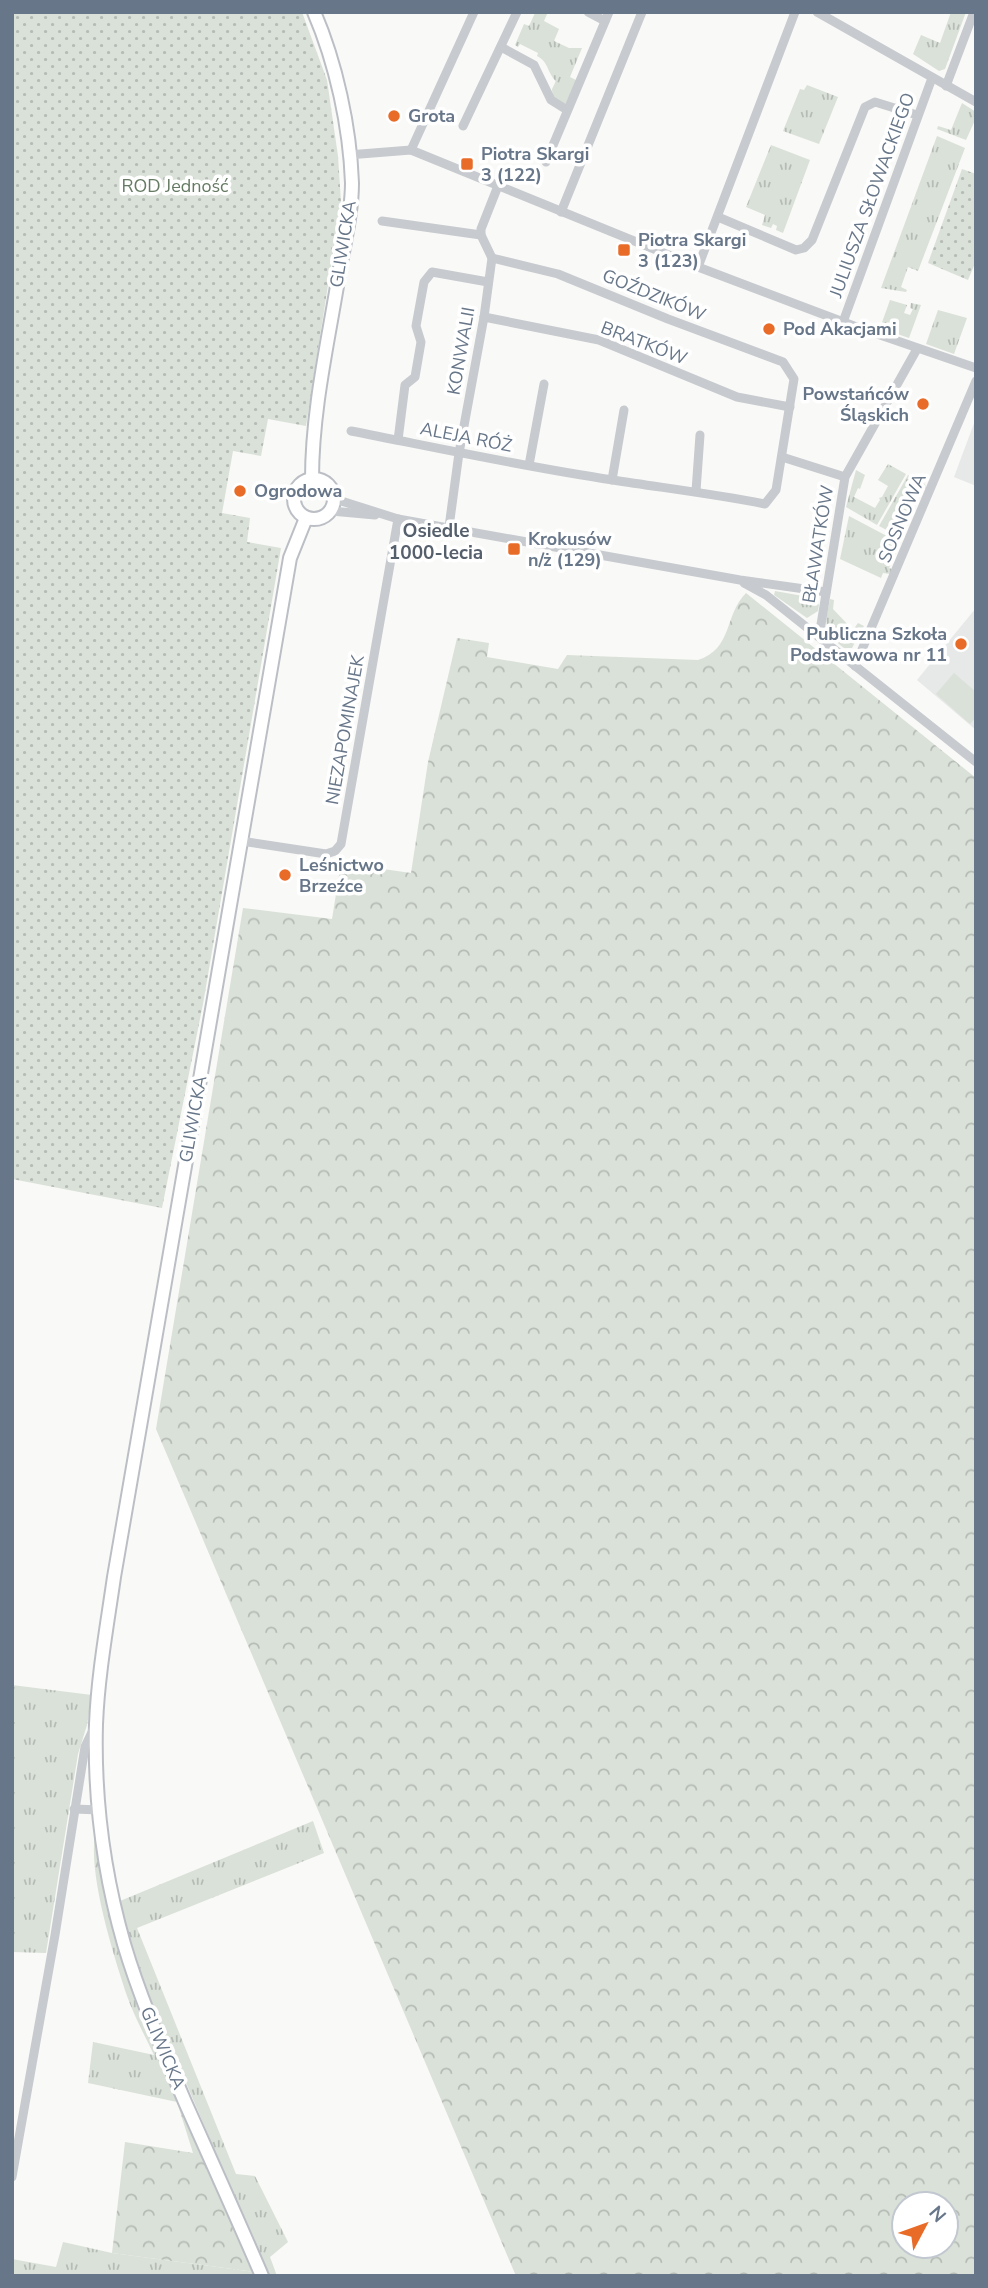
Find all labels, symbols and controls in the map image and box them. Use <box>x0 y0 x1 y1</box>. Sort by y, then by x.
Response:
street label: JULIUSZA SŁOWACKIEGO <box>823 89 920 302</box>
place label: Grota <box>408 104 455 128</box>
marker: Grota <box>386 108 402 124</box>
place label: Piotra Skargi 3 (122) <box>481 142 589 187</box>
marker: Piotra Skargi 3 (122) <box>459 156 475 172</box>
park label: ROD Jedność <box>122 174 228 198</box>
street label: GLIWICKA <box>324 199 362 289</box>
place label: Piotra Skargi 3 (123) <box>638 228 746 273</box>
marker: Piotra Skargi 3 (123) <box>616 242 632 258</box>
street label: GOŹDZIKÓW <box>599 263 709 327</box>
street label: KONWALII <box>441 305 481 397</box>
street label: BRATKÓW <box>597 316 691 371</box>
place label: Pod Akacjami <box>783 317 897 341</box>
marker: Pod Akacjami <box>761 321 777 337</box>
place label: Powstańców Śląskich <box>803 382 910 427</box>
marker: Powstańców Śląskich <box>915 396 931 412</box>
street label: ALEJA RÓŻ <box>418 416 514 458</box>
street label: SOSNOWA <box>872 470 932 566</box>
place label: Ogrodowa <box>254 479 342 503</box>
marker: Ogrodowa <box>232 483 248 499</box>
street label: BŁAWATKÓW <box>797 483 839 605</box>
district label: Osiedle 1000-lecia <box>389 518 483 566</box>
place label: Krokusów n/ż (129) <box>528 527 612 572</box>
marker: Krokusów n/ż (129) <box>506 541 522 557</box>
place label: Publiczna Szkoła Podstawowa nr 11 <box>790 622 947 667</box>
marker: Publiczna Szkoła Podstawowa nr 11 <box>953 636 969 652</box>
street label: NIEZAPOMINAJEK <box>320 653 370 807</box>
place label: Leśnictwo Brzeźce <box>299 853 384 898</box>
marker: Leśnictwo Brzeźce <box>277 867 293 883</box>
street label: GLIWICKA <box>174 1074 212 1164</box>
street label: GLIWICKA <box>135 2003 191 2093</box>
north arrow <box>890 2190 960 2260</box>
text: N <box>923 2201 952 2228</box>

